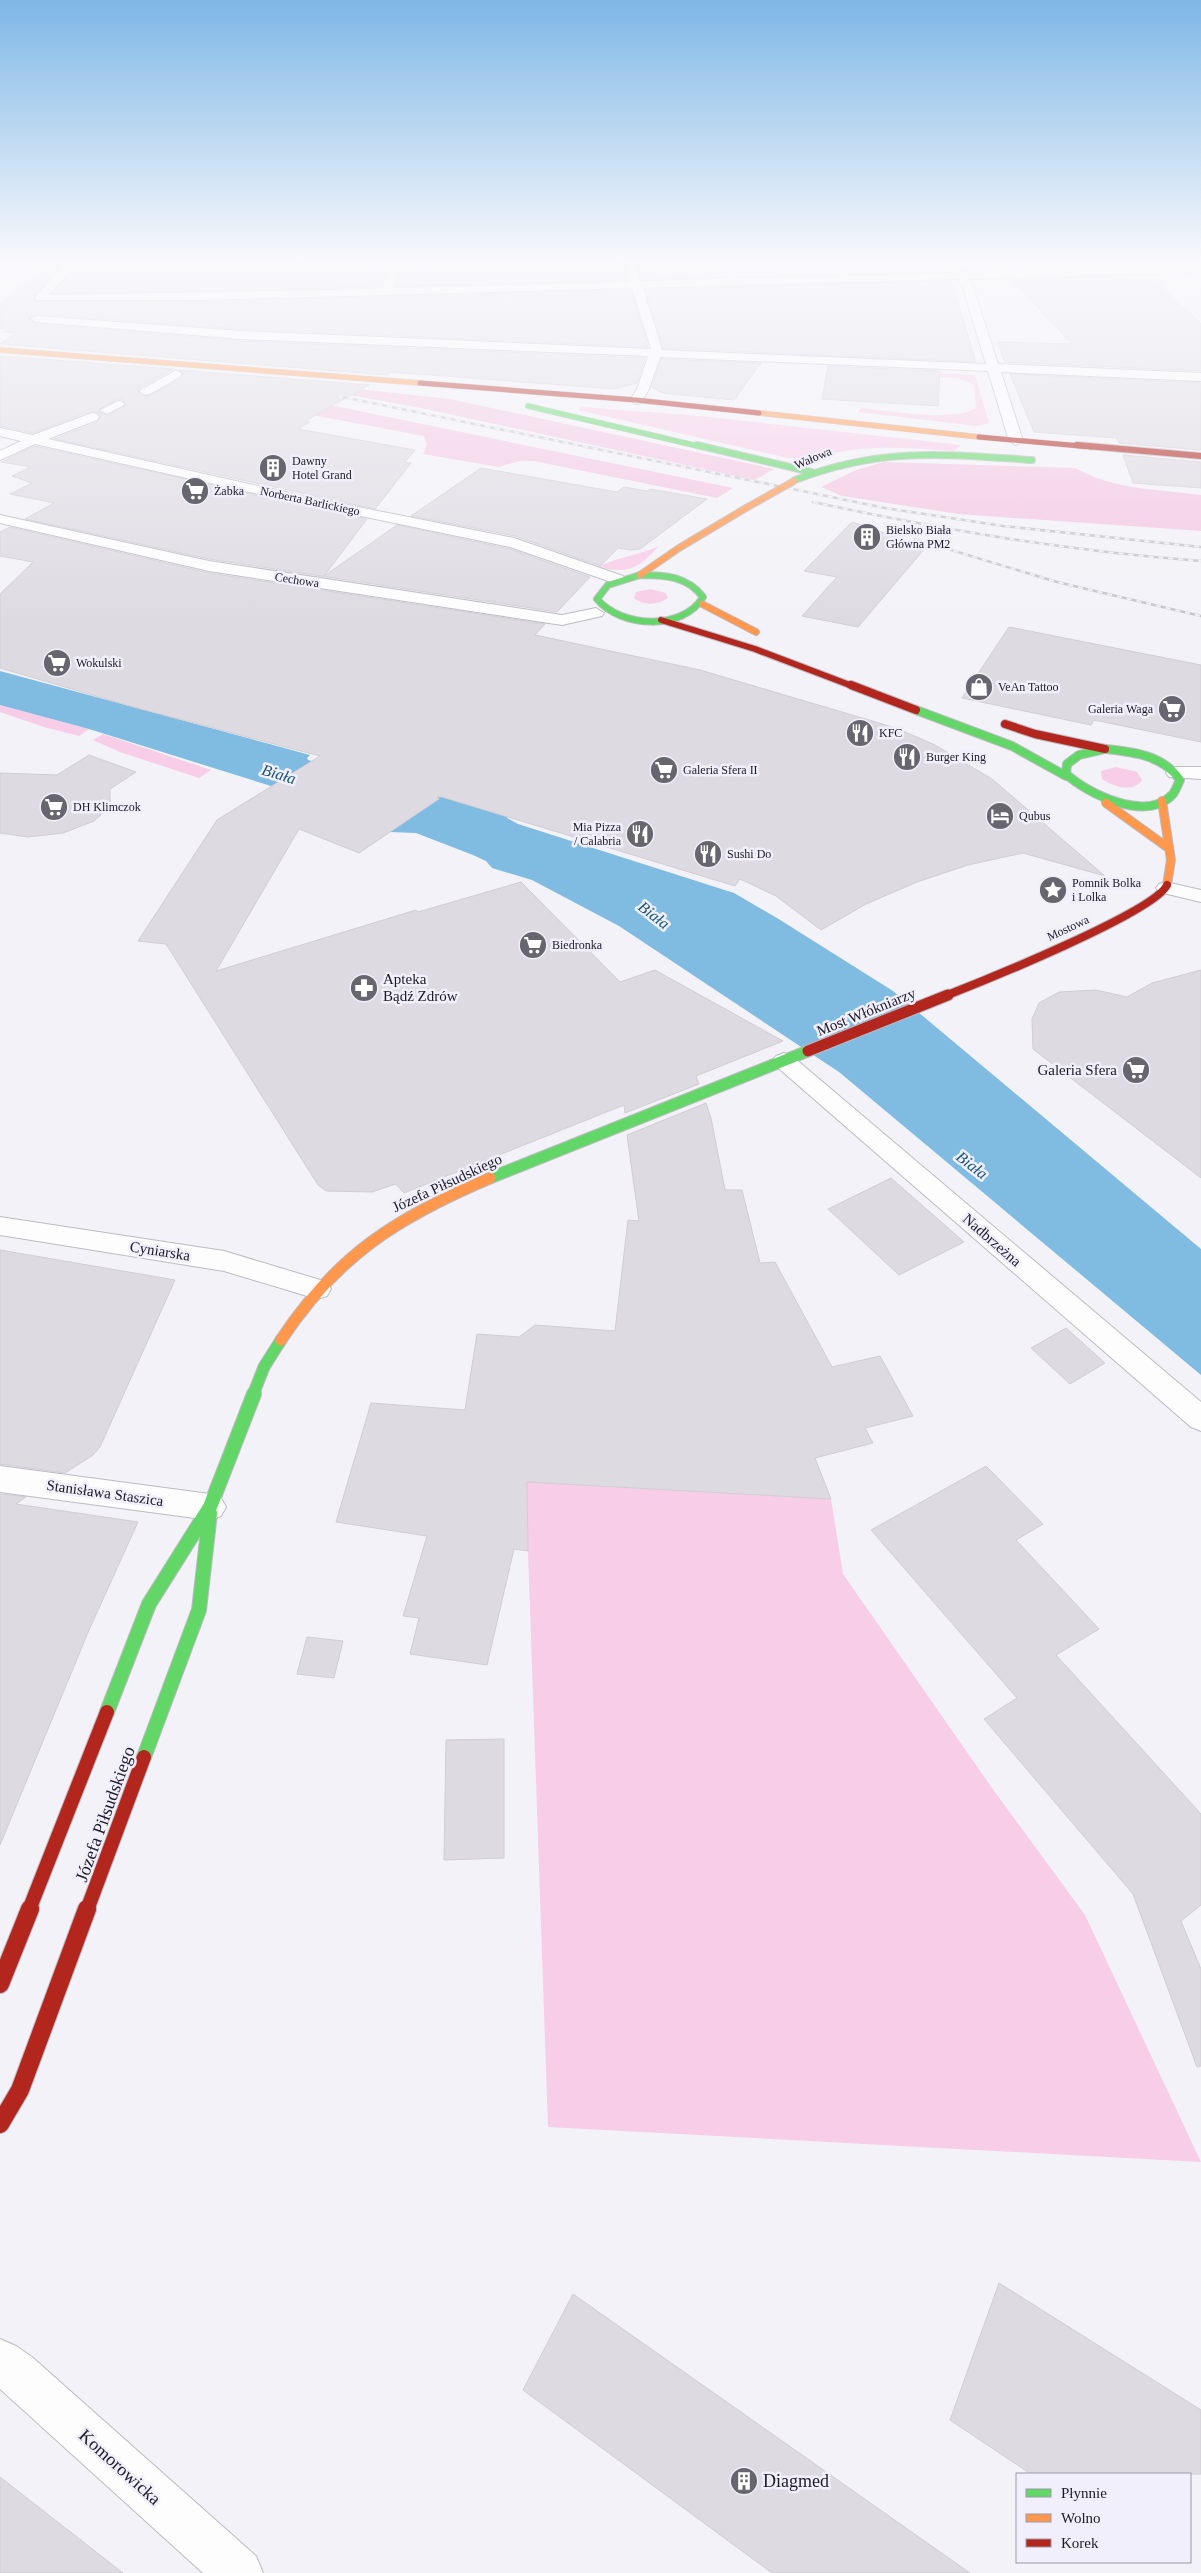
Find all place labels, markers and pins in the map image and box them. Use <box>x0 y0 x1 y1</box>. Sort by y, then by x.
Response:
building icon: Dawny Hotel Grand <box>258 453 288 483</box>
place label: Dawny Hotel Grand <box>292 454 352 482</box>
supermarket icon: Żabka <box>180 476 210 506</box>
place label: Żabka <box>214 484 245 498</box>
building icon: Bielsko Biała Główna PM2 <box>852 522 882 552</box>
place label: Bielsko Biała Główna PM2 <box>886 523 952 551</box>
supermarket icon: Wokulski <box>42 648 72 678</box>
place label: Wokulski <box>76 656 122 670</box>
shop icon: VeAn Tattoo <box>964 672 994 702</box>
place label: VeAn Tattoo <box>998 680 1059 694</box>
supermarket icon: Galeria Waga <box>1157 694 1187 724</box>
place label: Galeria Waga <box>1088 702 1154 716</box>
restaurant icon: KFC <box>845 718 875 748</box>
place label: KFC <box>879 726 902 740</box>
restaurant icon: Burger King <box>892 742 922 772</box>
place label: Burger King <box>926 750 986 764</box>
supermarket icon: Galeria Sfera II <box>649 755 679 785</box>
place label: Galeria Sfera II <box>683 763 758 777</box>
supermarket icon: DH Klimczok <box>39 792 69 822</box>
place label: DH Klimczok <box>73 800 141 814</box>
hotel icon: Qubus <box>985 801 1015 831</box>
place label: Qubus <box>1019 809 1051 823</box>
restaurant icon: Mia Pizza / Calabria <box>625 819 655 849</box>
place label: Mia Pizza / Calabria <box>573 820 622 848</box>
restaurant icon: Sushi Do <box>693 839 723 869</box>
place label: Sushi Do <box>727 847 771 861</box>
place icon: Pomnik Bolka i Lolka <box>1038 875 1068 905</box>
place label: Pomnik Bolka i Lolka <box>1072 876 1142 904</box>
supermarket icon: Biedronka <box>518 930 548 960</box>
place label: Biedronka <box>552 938 603 952</box>
place label: Apteka Bądź Zdrów <box>383 971 458 1004</box>
pharmacy icon: Apteka Bądź Zdrów <box>349 973 379 1003</box>
supermarket icon: Galeria Sfera <box>1121 1055 1151 1085</box>
place label: Galeria Sfera <box>1037 1062 1117 1078</box>
building icon: Diagmed <box>729 2466 759 2496</box>
place label: Diagmed <box>763 2471 829 2491</box>

